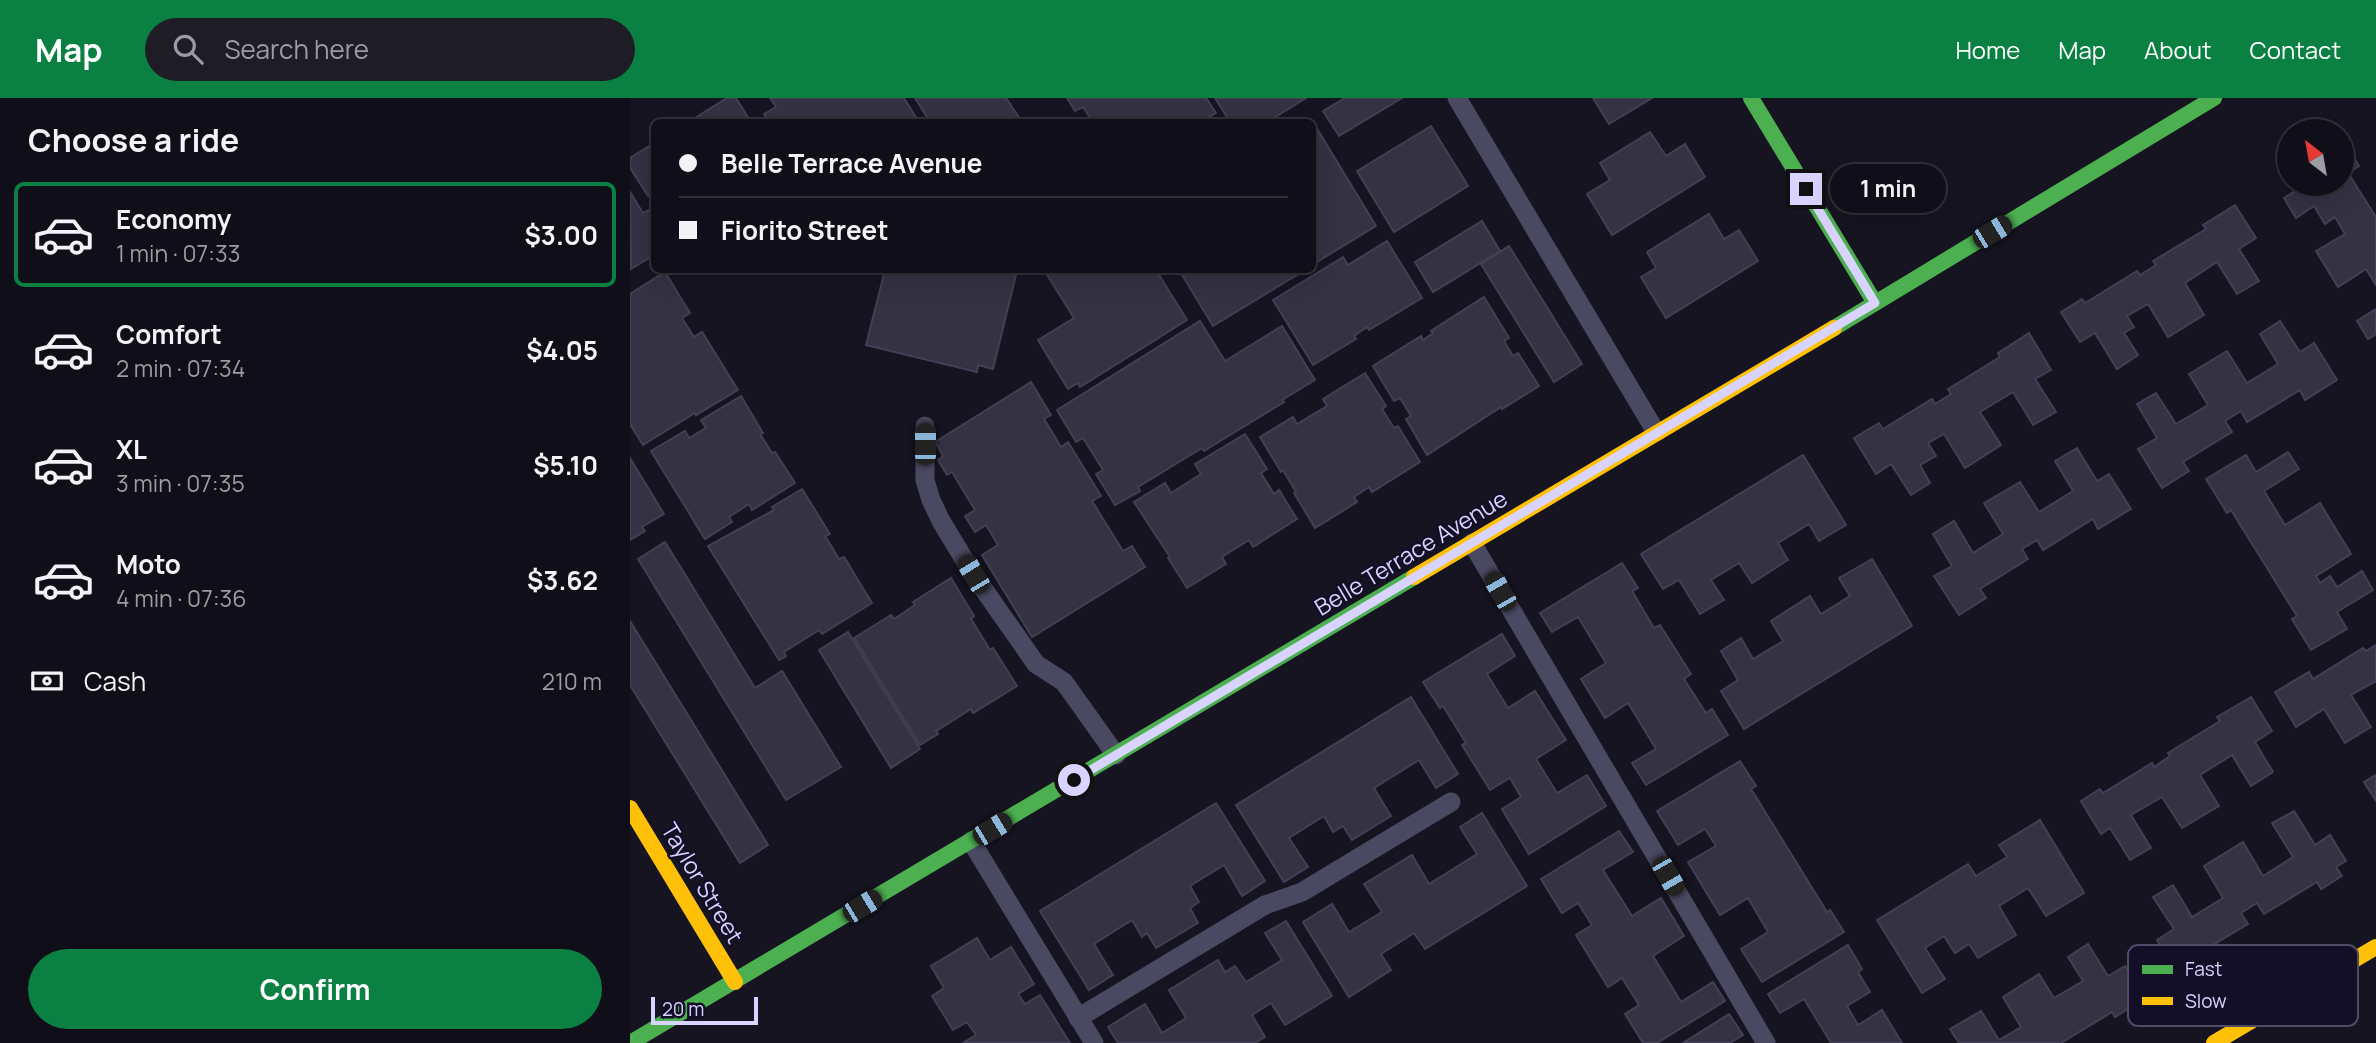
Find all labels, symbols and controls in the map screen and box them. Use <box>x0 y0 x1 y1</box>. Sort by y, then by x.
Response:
search box <box>145 18 635 81</box>
text: Map <box>35 27 103 72</box>
icon: search <box>169 30 207 68</box>
text: Search here <box>225 31 369 67</box>
text: Home <box>1955 33 2020 66</box>
text: Map <box>2058 33 2106 66</box>
text: About <box>2144 33 2212 66</box>
text: Contact <box>2250 33 2341 66</box>
text: Choose a ride <box>28 118 239 162</box>
north arrow <box>2277 119 2354 196</box>
map controls <box>2277 119 2354 196</box>
text: Belle Terrace Avenue <box>721 145 982 181</box>
callout: 1 min <box>1830 164 1946 214</box>
text: 1 min <box>1860 172 1916 204</box>
route end <box>1790 173 1822 205</box>
text: Economy <box>116 201 231 237</box>
icon: car <box>32 203 95 266</box>
text: Fiorito Street <box>721 212 888 248</box>
car <box>1969 212 2016 252</box>
text: $3.00 <box>524 217 598 253</box>
text: 1 min · 07:33 <box>116 237 240 269</box>
text: Comfort <box>116 316 222 352</box>
icon: car <box>32 318 95 381</box>
text: $4.05 <box>526 332 598 368</box>
text: 2 min · 07:34 <box>116 352 245 384</box>
car <box>915 423 936 465</box>
text: XL <box>116 431 147 467</box>
icon: car <box>32 433 95 496</box>
text: $5.10 <box>533 447 598 483</box>
text: 3 min · 07:35 <box>116 467 245 499</box>
street label: Belle Terrace Avenue <box>1308 482 1513 622</box>
text: Moto <box>116 546 181 582</box>
icon: car <box>32 548 95 611</box>
car <box>954 551 993 597</box>
text: $3.62 <box>527 562 598 598</box>
car <box>1481 568 1520 614</box>
text: 4 min · 07:36 <box>116 582 247 614</box>
icon: cash <box>28 662 66 700</box>
text: Cash <box>84 663 146 699</box>
text: 210 m <box>542 665 602 697</box>
route start <box>1058 764 1090 796</box>
car <box>969 809 1016 849</box>
street label: Taylor Street <box>654 816 752 949</box>
car <box>1649 853 1688 899</box>
car <box>839 886 886 926</box>
legend <box>2128 945 2358 1026</box>
button: Confirm <box>28 949 602 1029</box>
text: Fast <box>2185 956 2222 982</box>
text: Slow <box>2185 988 2227 1014</box>
scale bar <box>651 994 758 1026</box>
text: 20 m <box>662 996 704 1022</box>

